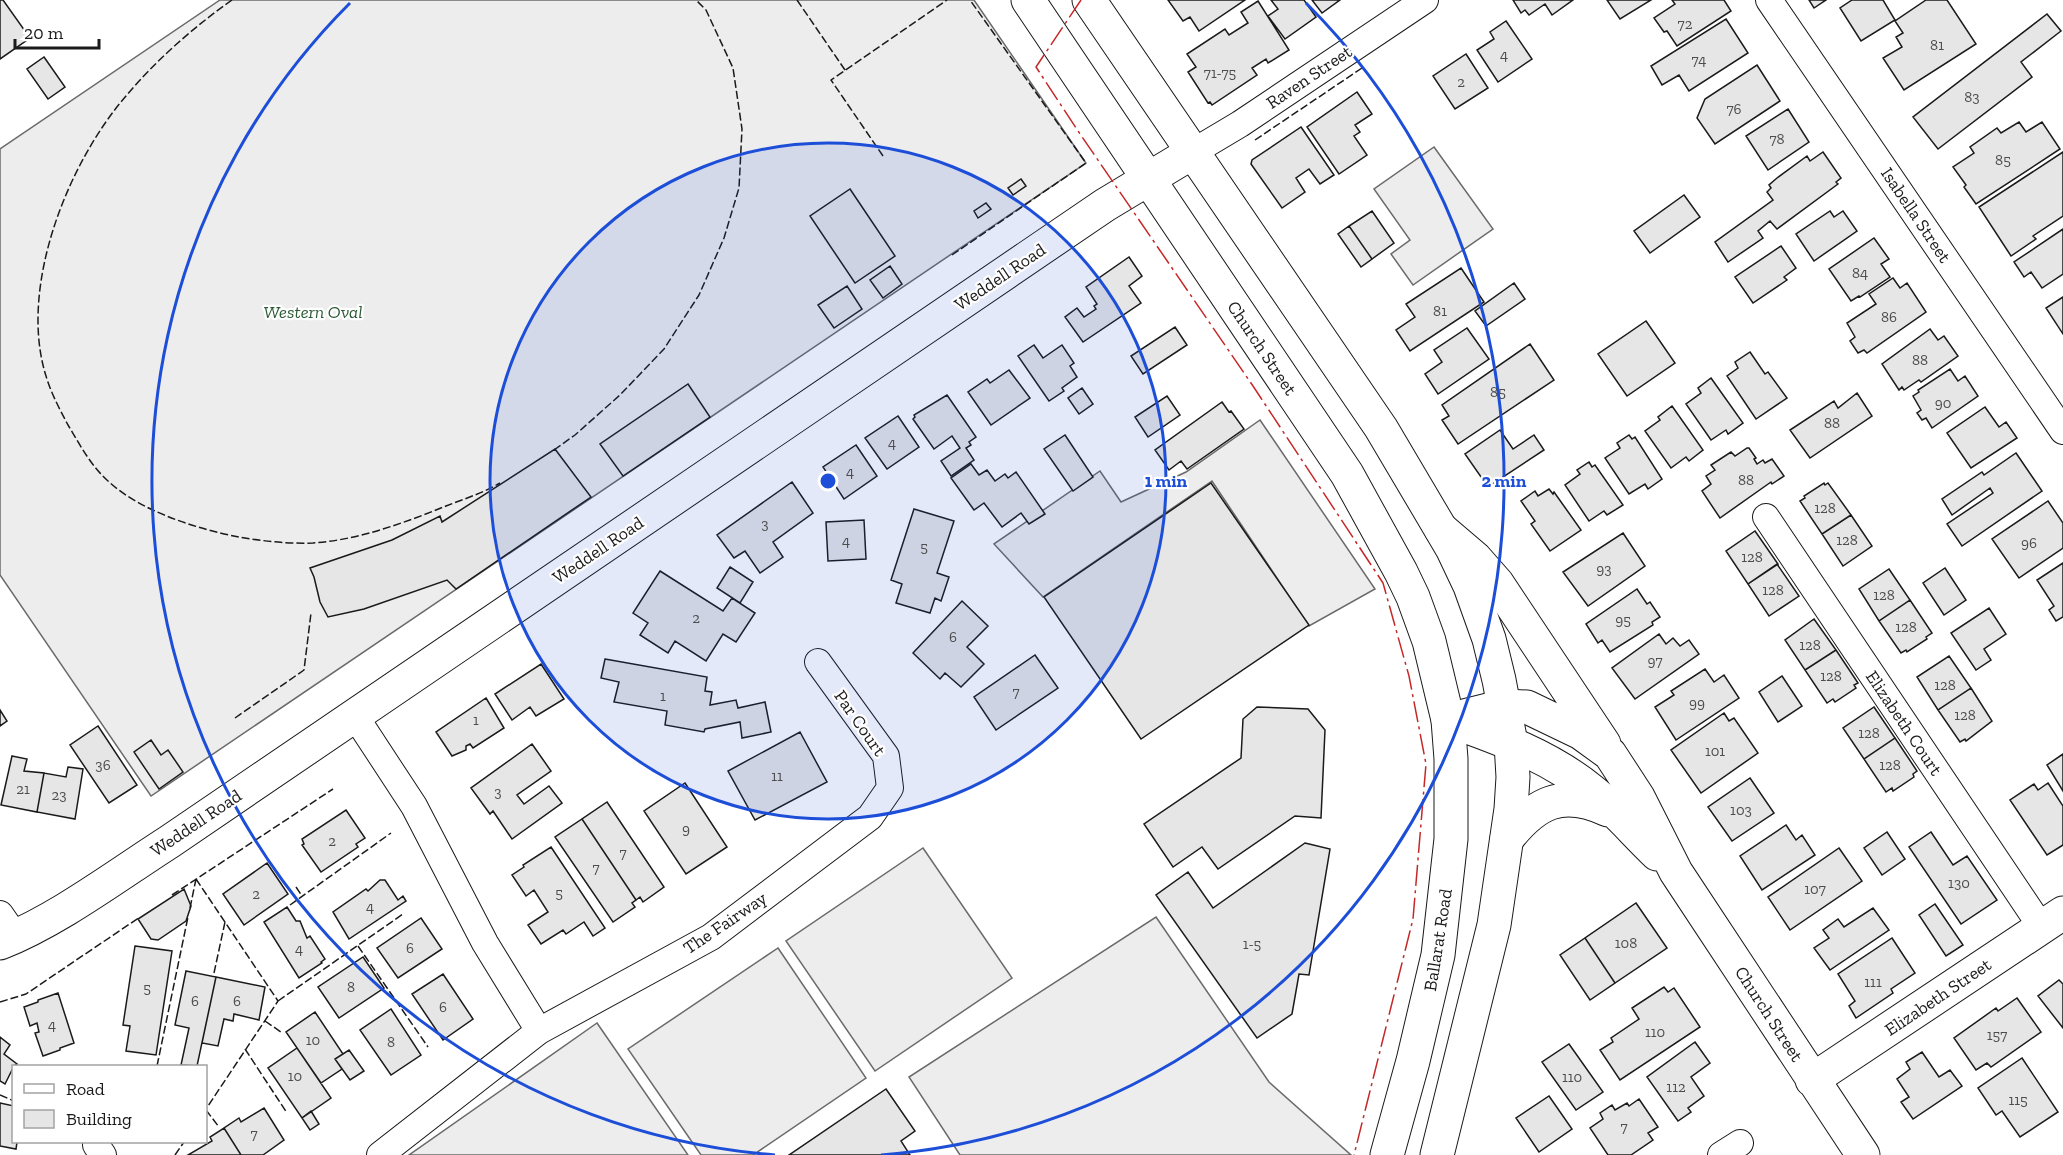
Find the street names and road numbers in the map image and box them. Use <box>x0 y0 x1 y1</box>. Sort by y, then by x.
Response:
street label: Raven Street <box>1262 40 1356 114</box>
street label: Isabella Street <box>1876 163 1956 267</box>
street label: Weddell Road <box>950 238 1050 315</box>
street label: Church Street <box>1222 297 1302 400</box>
street label: Weddell Road <box>548 511 648 588</box>
street label: Elizabeth Court <box>1861 667 1947 780</box>
street label: Par Court <box>829 686 891 760</box>
street label: Weddell Road <box>146 784 246 861</box>
street label: The Fairway <box>679 887 772 959</box>
street label: Ballarat Road <box>1419 887 1457 993</box>
street label: Elizabeth Street <box>1881 953 1996 1041</box>
street label: Church Street <box>1730 962 1808 1066</box>

